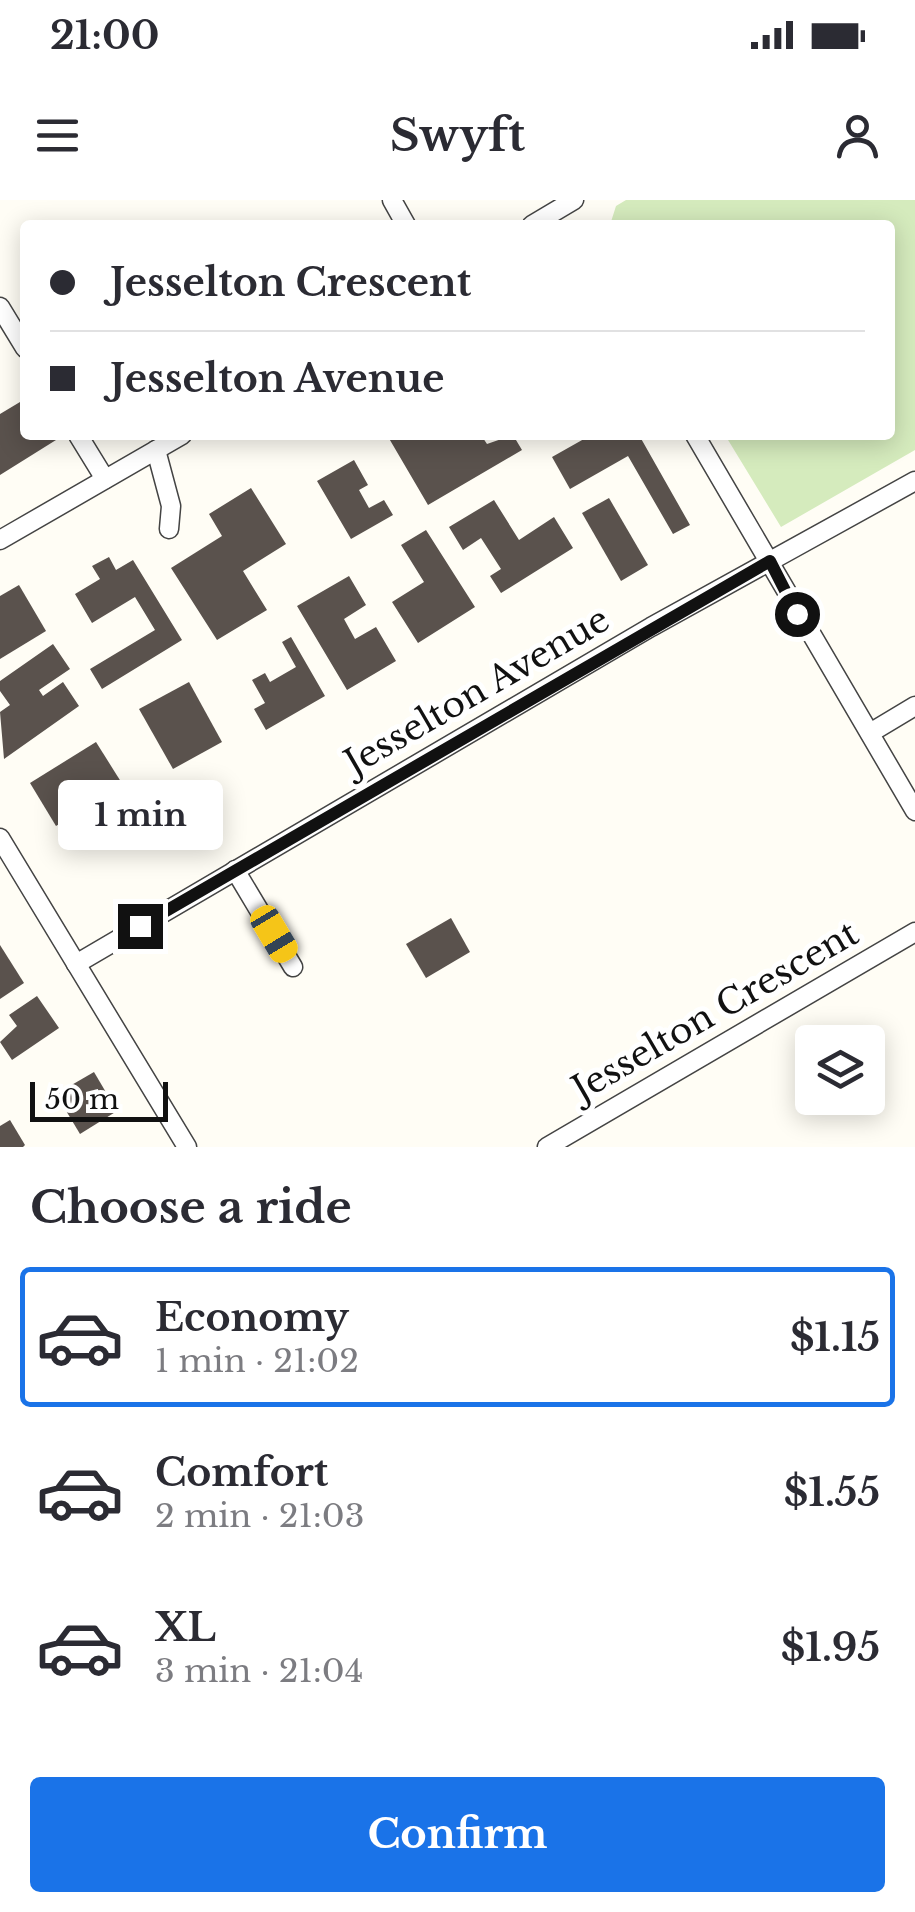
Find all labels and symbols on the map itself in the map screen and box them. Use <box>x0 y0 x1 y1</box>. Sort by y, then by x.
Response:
route start <box>775 592 820 637</box>
street label: Jesselton Avenue <box>333 597 617 786</box>
callout: 1 min <box>58 781 222 851</box>
car <box>246 901 302 967</box>
route end <box>118 904 163 949</box>
street label: Jesselton Crescent <box>561 911 865 1112</box>
scale bar <box>30 1077 168 1121</box>

